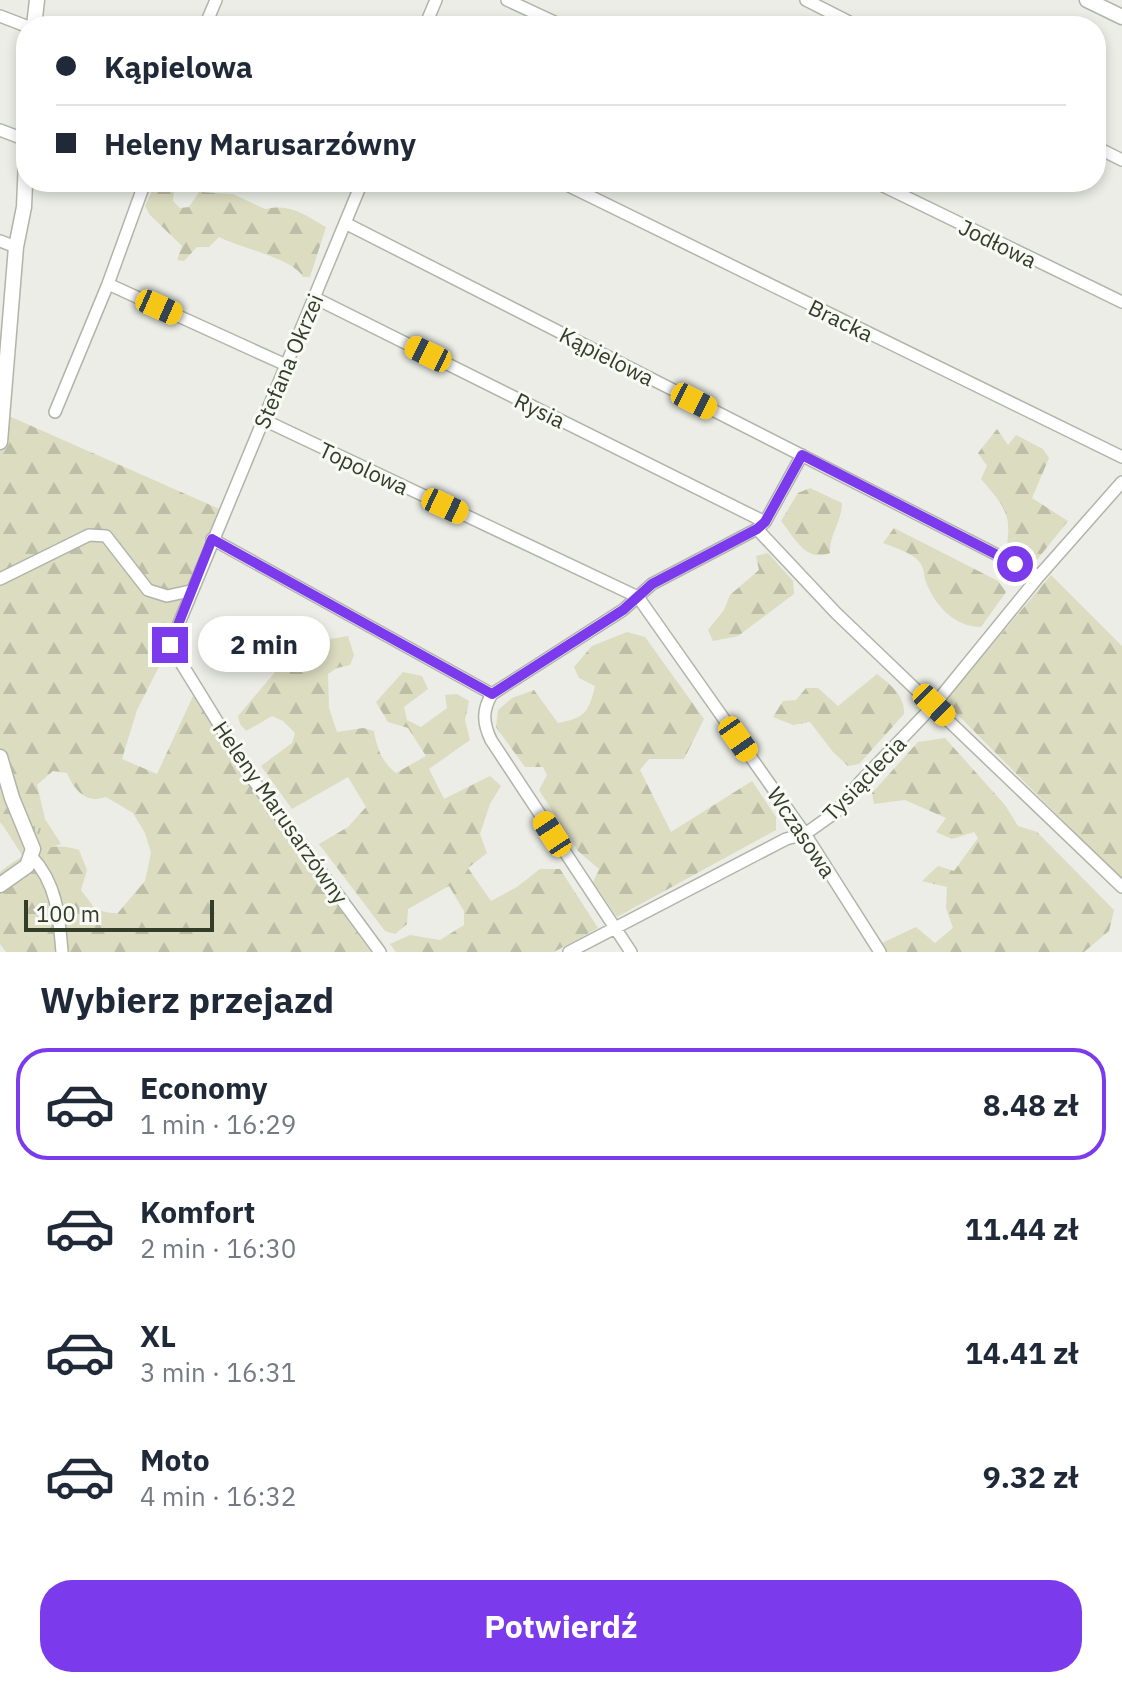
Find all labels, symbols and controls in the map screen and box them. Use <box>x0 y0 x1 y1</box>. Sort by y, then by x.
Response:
text: Kąpielowa <box>104 47 253 86</box>
text: Heleny Marusarzówny <box>104 124 416 163</box>
street label: Jodłowa <box>954 212 1042 274</box>
car <box>132 286 186 328</box>
street label: Stefana Okrzei <box>247 289 329 433</box>
street label: Bracka <box>804 292 878 348</box>
street label: Kąpielowa <box>555 320 659 392</box>
car <box>401 333 455 375</box>
car <box>667 379 721 423</box>
street label: Rysia <box>510 385 570 435</box>
street label: Topolowa <box>315 435 413 501</box>
car <box>418 485 472 527</box>
route start <box>997 546 1033 582</box>
callout: 2 min <box>198 617 330 673</box>
route end <box>152 627 188 663</box>
text: 2 min <box>230 627 298 661</box>
car <box>908 680 960 730</box>
car <box>714 712 762 766</box>
street label: Heleny Marusarzówny <box>207 715 355 909</box>
street label: Tysiąclecia <box>816 729 912 827</box>
street label: Wczasowa <box>761 781 843 883</box>
car <box>529 807 575 861</box>
scale bar <box>24 896 214 932</box>
text: 100 m <box>36 899 100 928</box>
text: Wybierz przejazd <box>40 976 334 1023</box>
icon: car <box>44 1068 116 1140</box>
text: Economy <box>140 1068 268 1107</box>
text: 8.48 zł <box>983 1085 1078 1124</box>
text: 1 min · 16:29 <box>140 1107 296 1141</box>
icon: car <box>44 1192 116 1264</box>
text: Komfort <box>140 1192 255 1231</box>
text: 11.44 zł <box>965 1209 1078 1248</box>
text: 2 min · 16:30 <box>140 1231 296 1265</box>
icon: car <box>44 1316 116 1388</box>
text: XL <box>140 1316 176 1355</box>
text: 14.41 zł <box>965 1333 1078 1372</box>
text: 3 min · 16:31 <box>140 1355 296 1389</box>
icon: car <box>44 1440 116 1512</box>
text: Moto <box>140 1440 210 1479</box>
text: 9.32 zł <box>983 1457 1078 1496</box>
text: 4 min · 16:32 <box>140 1479 296 1513</box>
button: Potwierdź <box>40 1580 1082 1672</box>

